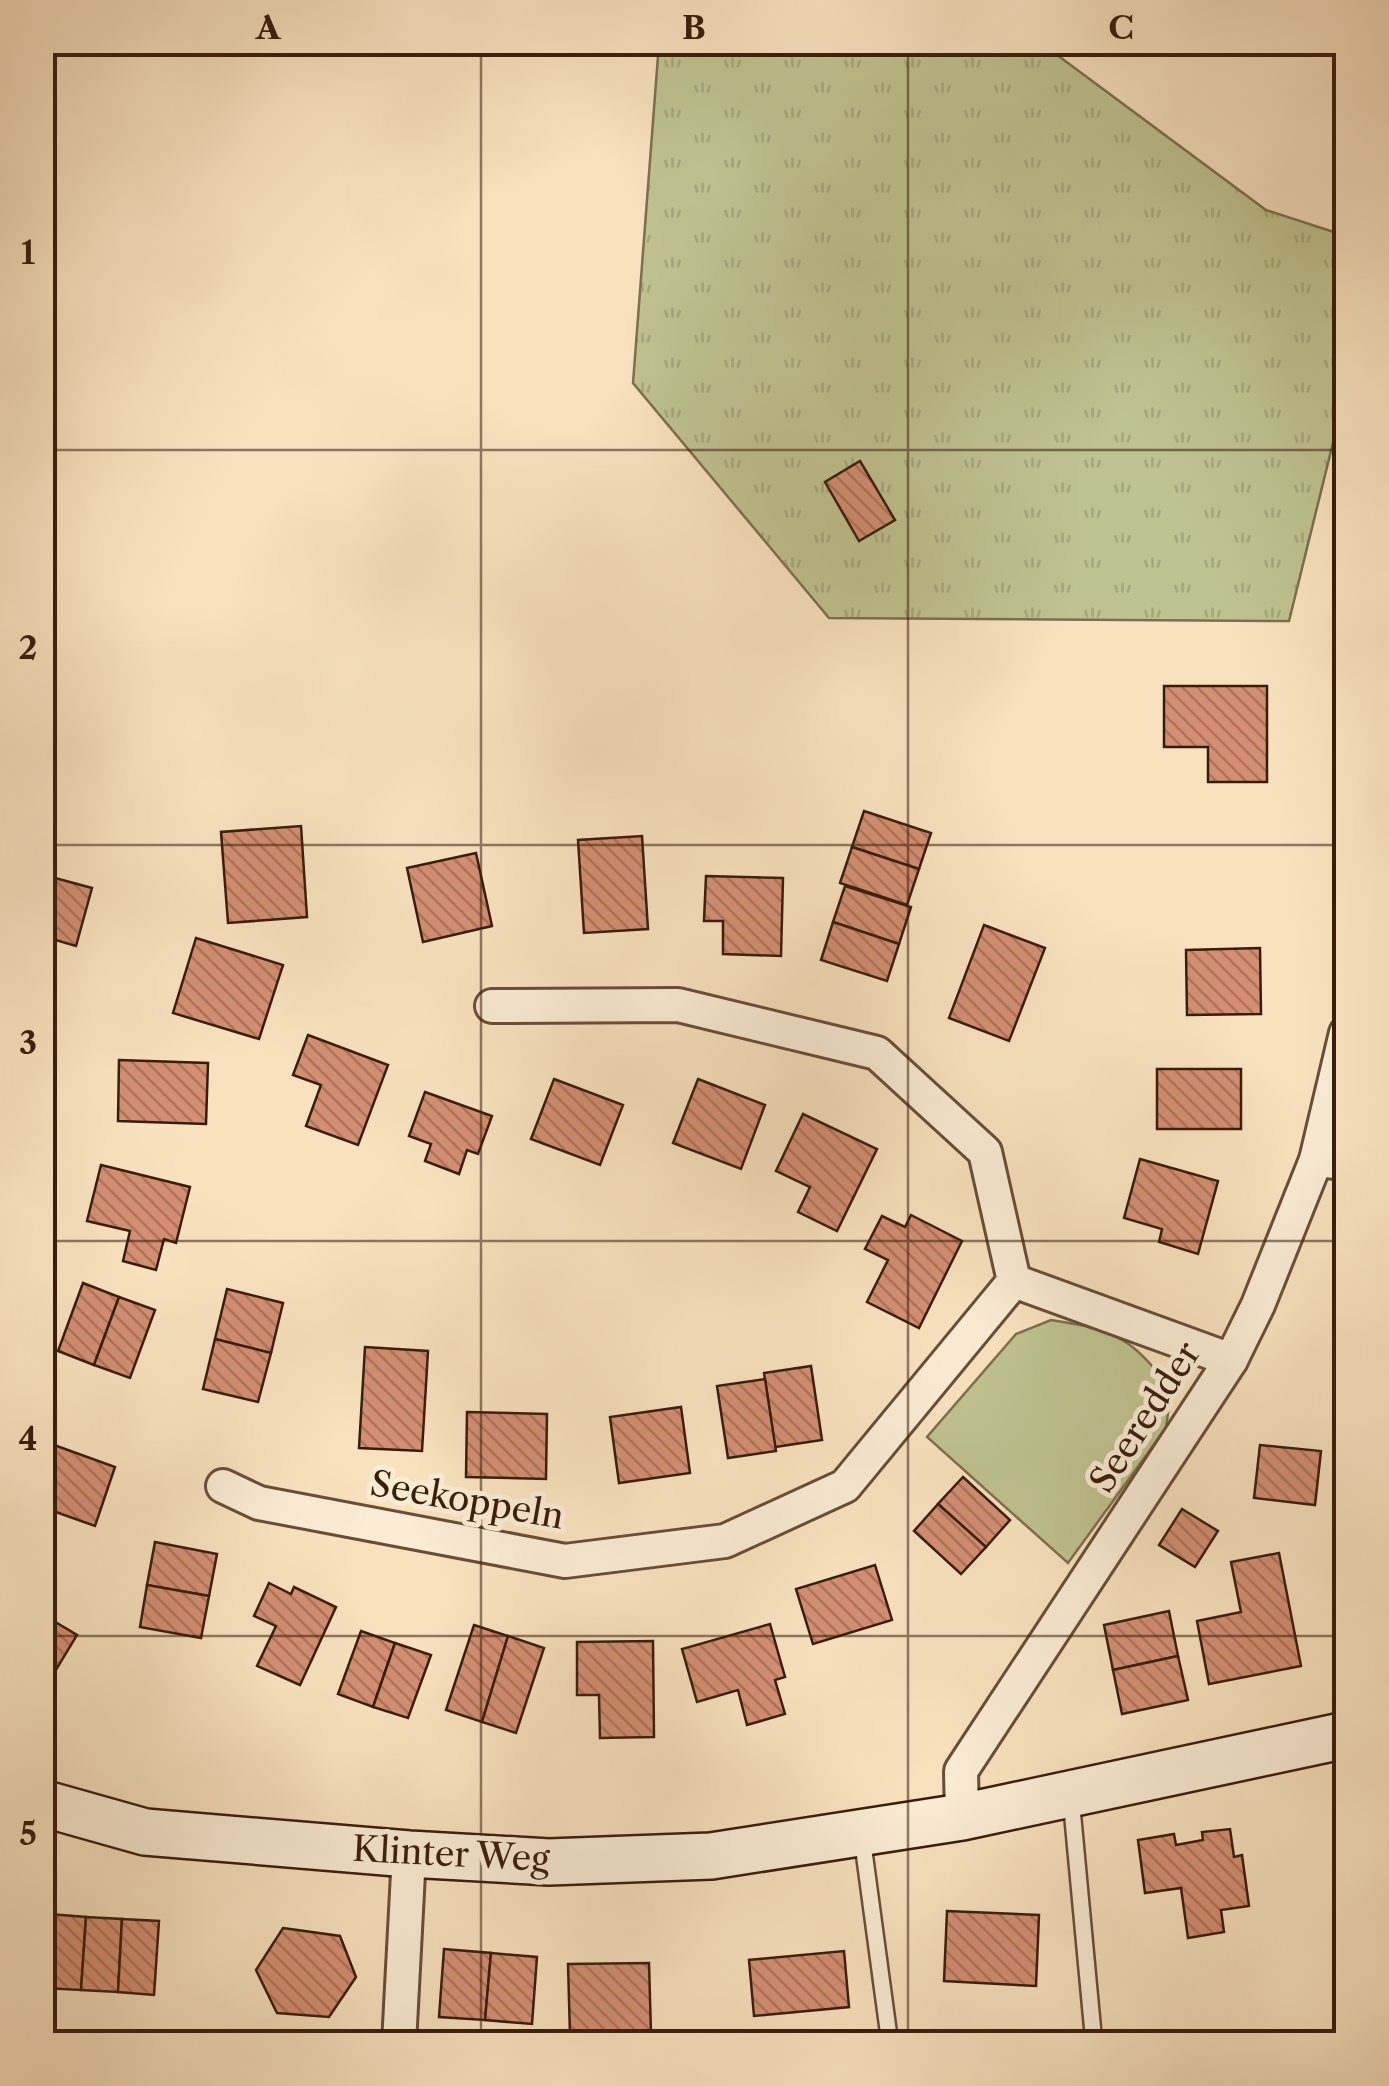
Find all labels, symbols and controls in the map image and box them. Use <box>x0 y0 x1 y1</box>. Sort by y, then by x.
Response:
text: A <box>255 8 282 47</box>
text: B <box>682 8 706 47</box>
text: C <box>1108 8 1134 47</box>
text: 1 <box>21 233 36 272</box>
text: 2 <box>19 628 37 667</box>
text: 3 <box>19 1023 37 1062</box>
street label: Seeredder <box>1080 1333 1209 1500</box>
text: 4 <box>19 1419 37 1458</box>
street label: Seekoppeln <box>367 1461 567 1538</box>
text: 5 <box>19 1814 37 1853</box>
street label: Klinter Weg <box>351 1827 551 1880</box>

